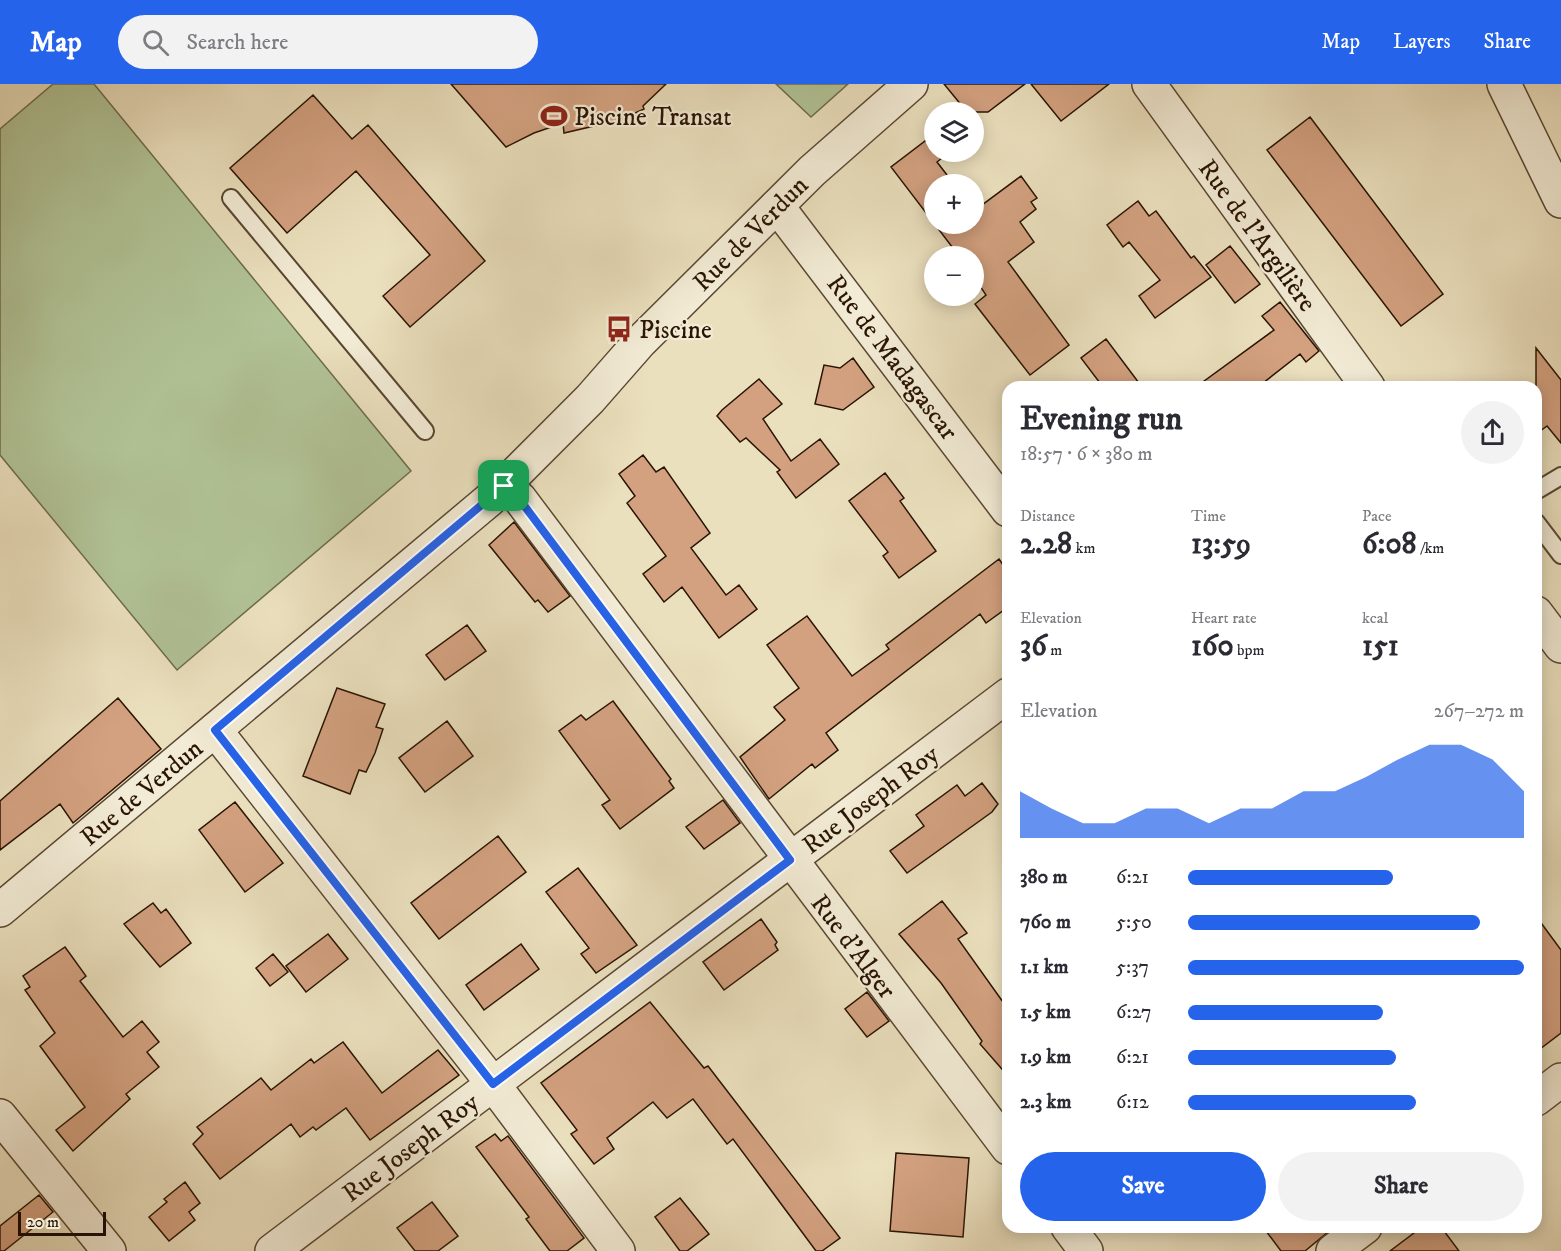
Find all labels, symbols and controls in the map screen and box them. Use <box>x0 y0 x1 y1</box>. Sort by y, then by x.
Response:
search box <box>118 15 538 69</box>
text: Map <box>30 25 82 60</box>
icon: search <box>139 26 172 59</box>
text: Search here <box>187 29 288 56</box>
text: Map <box>1321 29 1360 55</box>
text: Layers <box>1393 29 1451 55</box>
text: Share <box>1484 29 1531 55</box>
sports icon: Piscine Transat <box>539 101 569 131</box>
place label: Piscine Transat <box>574 101 732 134</box>
map controls <box>924 102 984 306</box>
button: layers <box>924 102 984 162</box>
street label: Rue de l'Argilière <box>1190 153 1323 319</box>
street label: Rue de Verdun <box>686 169 816 299</box>
button: + <box>924 174 984 234</box>
button: − <box>924 246 984 306</box>
street label: Rue de Madagascar <box>819 269 965 447</box>
bus stop icon: Piscine <box>604 314 634 344</box>
place label: Piscine <box>639 314 712 347</box>
text: Evening run <box>1020 399 1182 440</box>
button: share <box>1461 401 1524 464</box>
text: 18:57 · 6 × 380 m <box>1020 442 1153 467</box>
pin <box>478 460 529 511</box>
icon: arrive <box>487 469 520 502</box>
text: Distance <box>1020 506 1075 526</box>
text: Time <box>1191 506 1226 526</box>
text: Pace <box>1362 506 1392 526</box>
text: 2.28 <box>1020 526 1072 563</box>
text: 13:59 <box>1191 526 1251 563</box>
text: 6:08 <box>1362 526 1417 563</box>
text: km <box>1072 538 1095 558</box>
text: /km <box>1417 538 1444 558</box>
text: Elevation <box>1020 608 1082 628</box>
text: Heart rate <box>1191 608 1257 628</box>
text: kcal <box>1362 608 1388 628</box>
text: 36 <box>1020 628 1047 665</box>
text: 160 <box>1191 628 1234 665</box>
text: 151 <box>1362 628 1399 665</box>
text: m <box>1047 640 1062 660</box>
text: bpm <box>1234 640 1265 660</box>
text: Elevation <box>1020 699 1097 724</box>
text: 267–272 m <box>1434 699 1524 724</box>
street label: Rue de Verdun <box>74 732 210 854</box>
street label: Rue Joseph Roy <box>796 738 946 862</box>
text: 380 m <box>1020 865 1068 890</box>
text: 6:21 <box>1116 865 1149 890</box>
street label: Rue d'Alger <box>803 888 903 1006</box>
text: 760 m <box>1020 910 1071 935</box>
text: 5:50 <box>1116 910 1152 935</box>
text: 1.1 km <box>1020 955 1069 980</box>
text: 5:37 <box>1116 955 1149 980</box>
text: 1.5 km <box>1020 1000 1071 1025</box>
text: 6:27 <box>1116 1000 1152 1025</box>
text: 1.9 km <box>1020 1045 1071 1070</box>
text: 6:21 <box>1116 1045 1149 1070</box>
street label: Rue Joseph Roy <box>336 1086 486 1210</box>
text: 2.3 km <box>1020 1090 1072 1115</box>
text: 6:12 <box>1116 1090 1149 1115</box>
button: Save <box>1020 1152 1266 1221</box>
button: Share <box>1278 1152 1524 1221</box>
scale bar <box>18 1209 106 1236</box>
text: 20 m <box>27 1212 59 1232</box>

